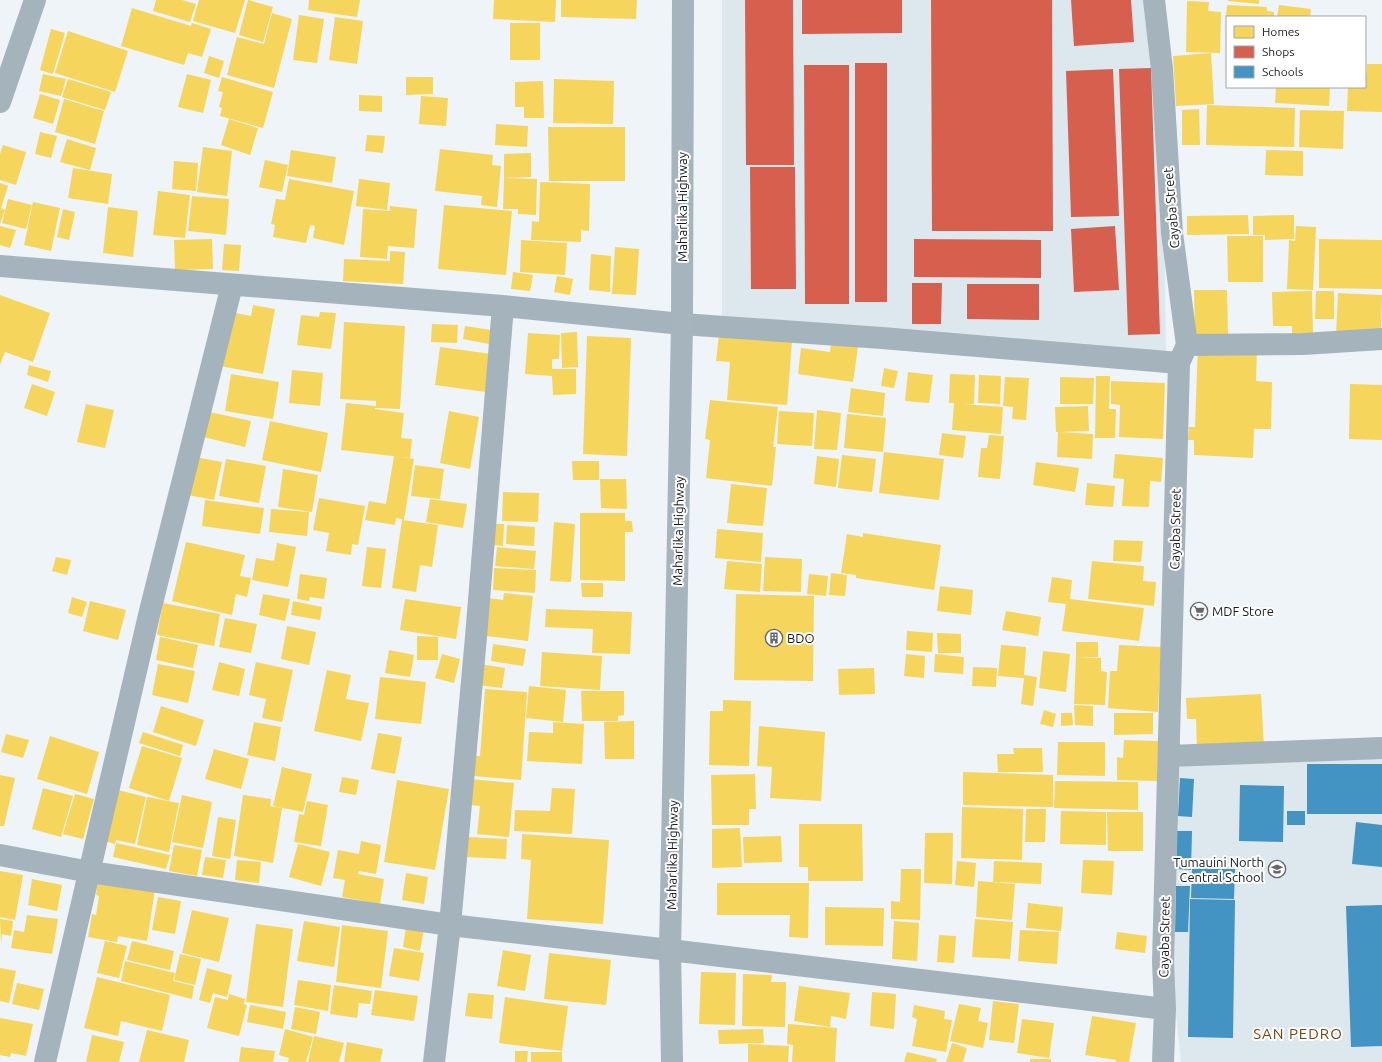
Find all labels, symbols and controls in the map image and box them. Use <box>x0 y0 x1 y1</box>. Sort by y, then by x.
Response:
legend <box>1226 16 1366 88</box>
text: Homes <box>1262 25 1300 38</box>
text: Shops <box>1262 45 1294 58</box>
text: Schools <box>1262 65 1303 78</box>
street label: Maharlika Highway <box>675 152 689 262</box>
street label: Cayaba Street <box>1160 167 1182 249</box>
street label: Maharlika Highway <box>670 476 686 586</box>
street label: Cayaba Street <box>1167 488 1183 570</box>
supermarket icon: MDF Store <box>1189 601 1209 621</box>
place label: MDF Store <box>1212 604 1274 618</box>
building icon: BDO <box>764 628 784 648</box>
place label: BDO <box>787 631 815 645</box>
street label: Maharlika Highway <box>664 800 680 910</box>
place label: Tumauini North Central School <box>1173 855 1265 884</box>
school or university icon: Tumauini North Central School <box>1267 859 1287 879</box>
street label: Cayaba Street <box>1156 896 1172 978</box>
district label: SAN PEDRO <box>1253 1025 1343 1042</box>

